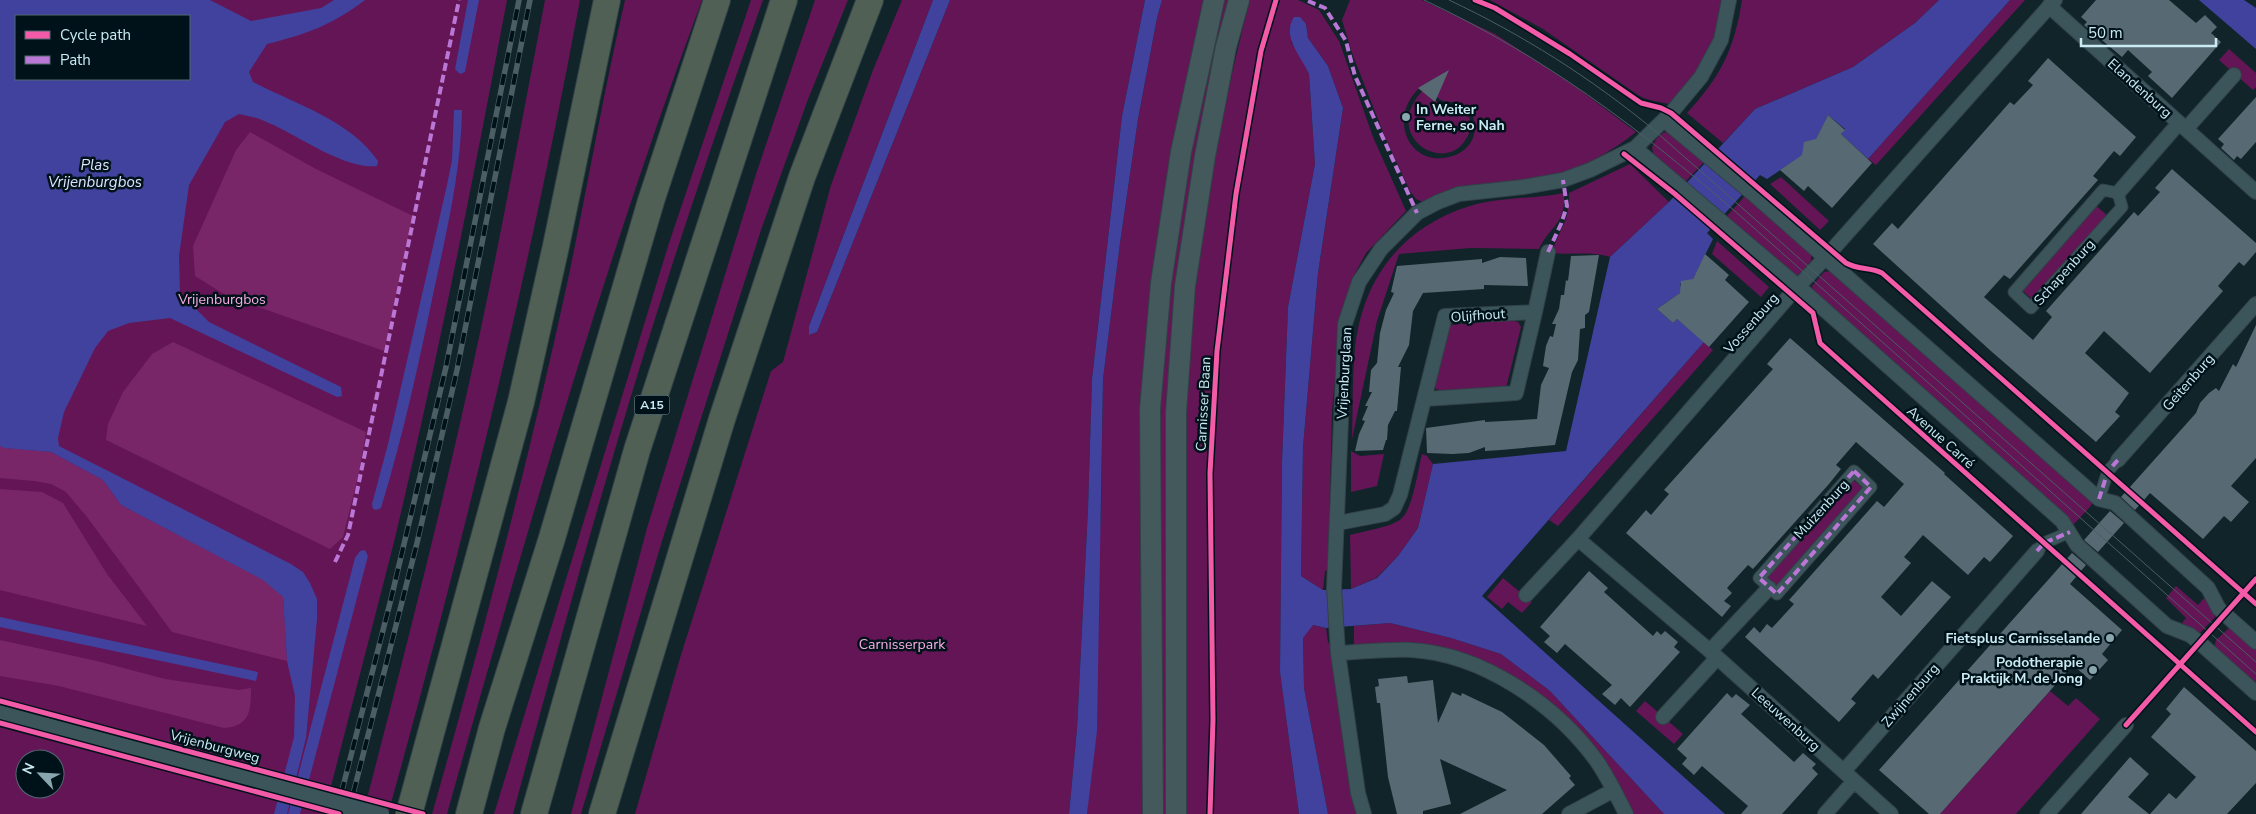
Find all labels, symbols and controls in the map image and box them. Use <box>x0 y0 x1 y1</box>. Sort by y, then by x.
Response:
legend <box>15 15 190 80</box>
scale bar <box>2081 15 2216 47</box>
text: 50 m <box>2088 23 2123 43</box>
text: Cycle path <box>60 25 131 45</box>
text: Path <box>60 50 91 70</box>
street label: Elandenburg <box>2103 54 2176 122</box>
place label: In Weiter Ferne, so Nah <box>1416 100 1505 135</box>
marker: In Weiter Ferne, so Nah <box>1400 111 1412 123</box>
water label: Plas Vrijenburgbos <box>48 155 142 192</box>
street label: Schapenburg <box>2029 235 2099 310</box>
street label: Vossenburg <box>1719 289 1783 358</box>
park label: Vrijenburgbos <box>177 290 266 309</box>
street label: Olijfhout <box>1450 304 1506 327</box>
street label: Vrijenburglaan <box>1333 327 1356 420</box>
street label: Geitenburg <box>2158 350 2219 415</box>
street label: Carnisser Baan <box>1192 356 1215 452</box>
road number: A15 <box>634 396 670 414</box>
street label: Avenue Carré <box>1903 402 1979 473</box>
street label: Muizenburg <box>1790 475 1853 543</box>
place label: Fietsplus Carnisselande <box>1945 629 2100 648</box>
marker: Fietsplus Carnisselande <box>2104 632 2116 644</box>
park label: Carnisserpark <box>859 635 946 654</box>
place label: Podotherapie Praktijk M. de Jong <box>1961 653 2083 688</box>
street label: Zwijnenburg <box>1877 659 1943 731</box>
marker: Podotherapie Praktijk M. de Jong <box>2087 664 2099 676</box>
street label: Leeuwenburg <box>1747 683 1824 755</box>
street label: Vrijenburgweg <box>167 725 262 768</box>
north arrow <box>15 749 65 799</box>
text: N <box>18 760 39 777</box>

